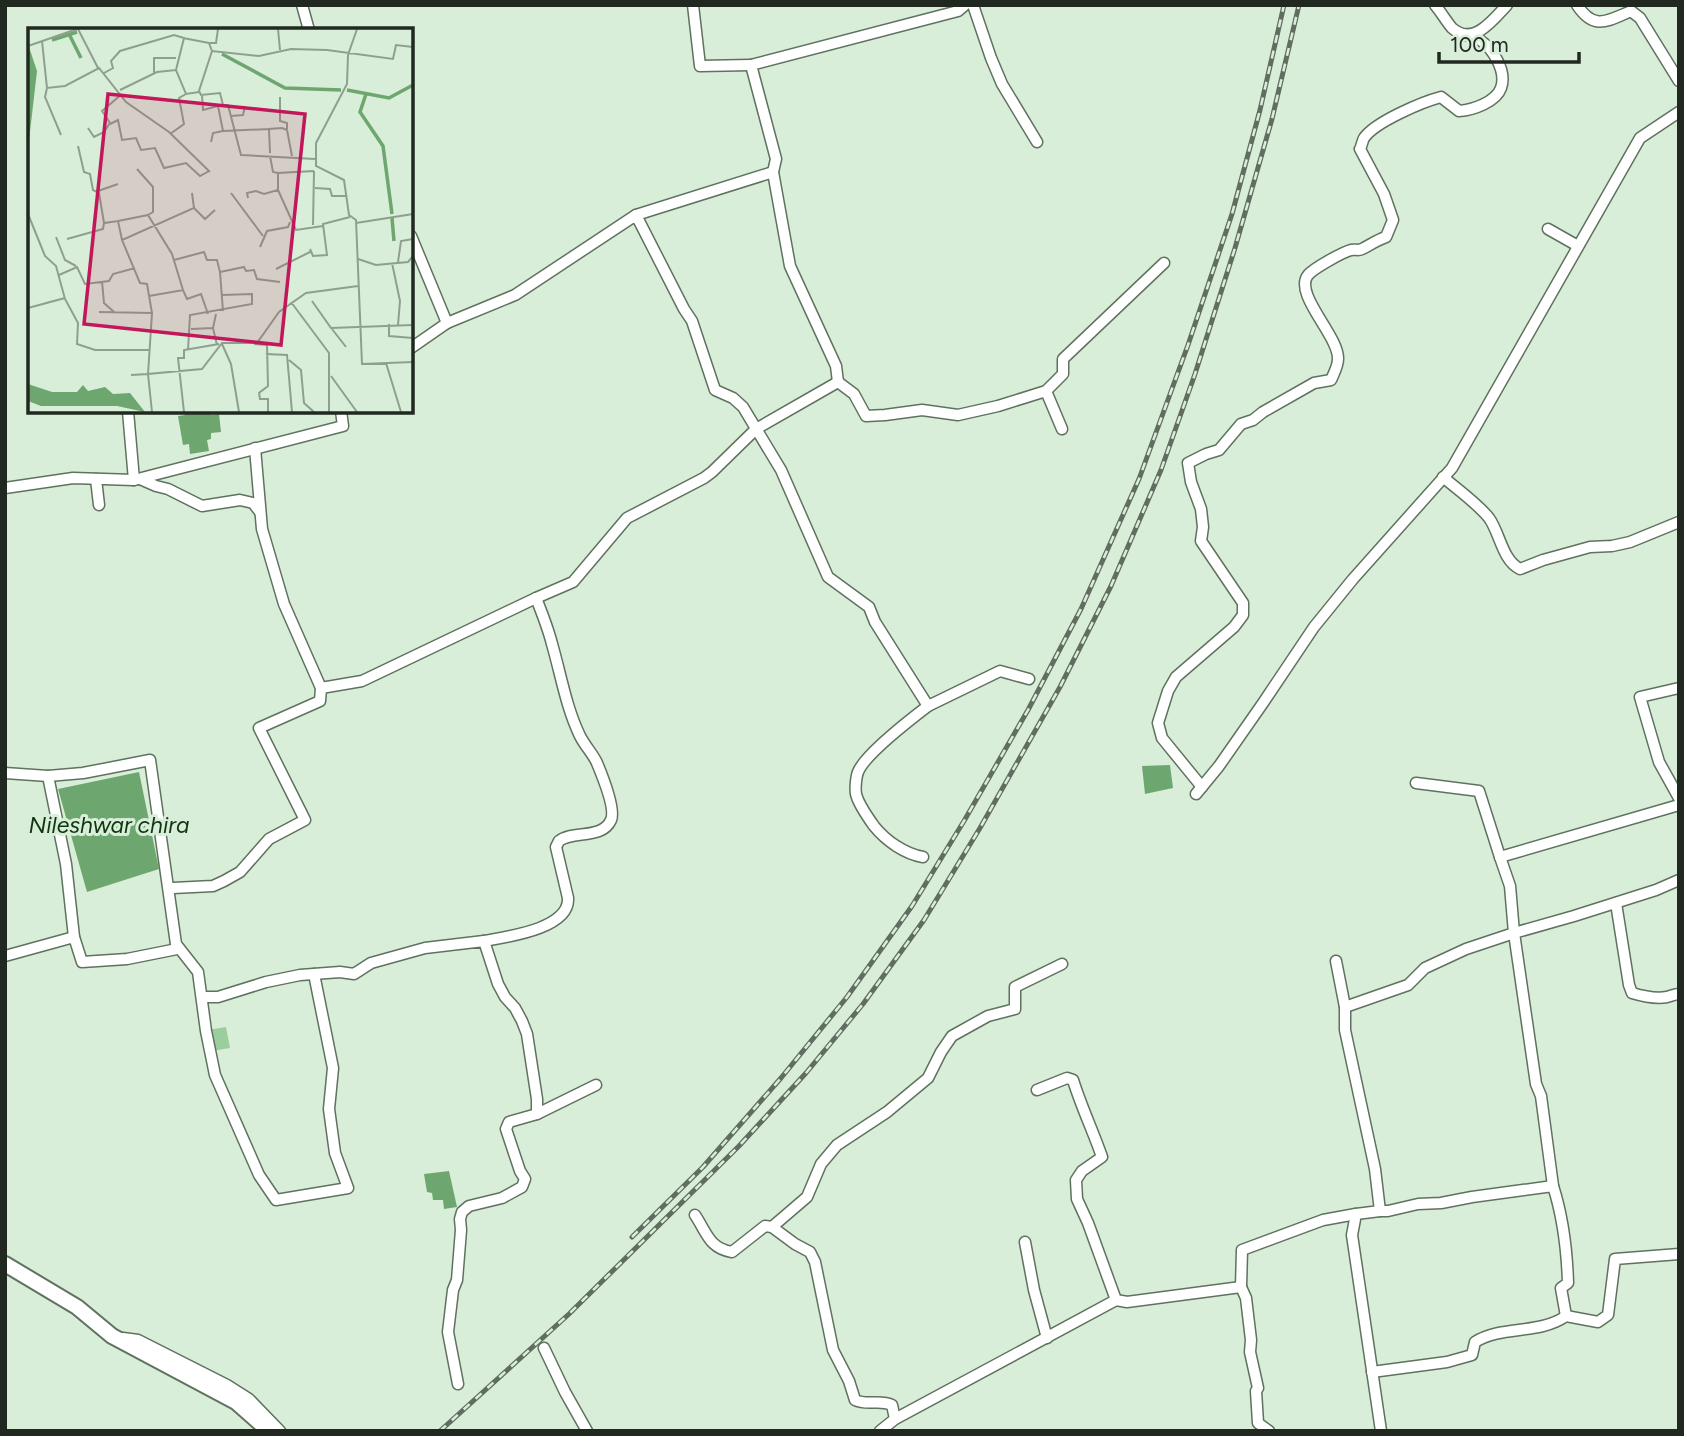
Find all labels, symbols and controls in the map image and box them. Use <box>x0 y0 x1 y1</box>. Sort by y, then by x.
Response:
scale bar <box>1439 21 1579 65</box>
inset map <box>28 28 413 413</box>
text: 100 m <box>1450 32 1509 57</box>
water label: Nileshwar chira <box>28 811 190 839</box>

